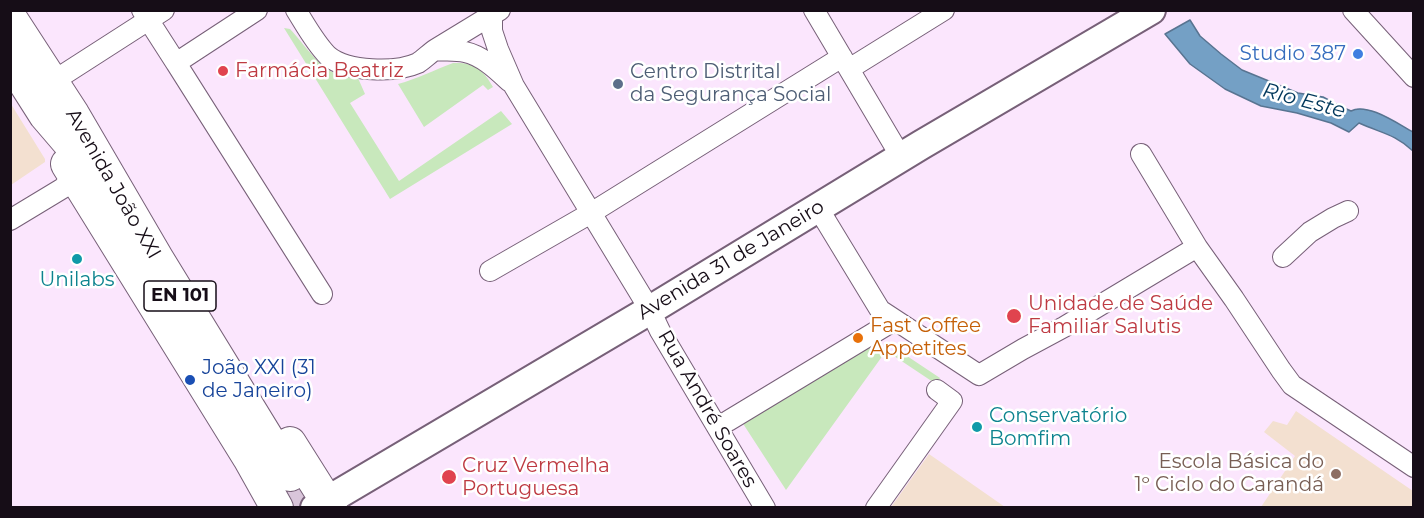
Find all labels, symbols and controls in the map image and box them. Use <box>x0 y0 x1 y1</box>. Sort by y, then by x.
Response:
place label: Studio 387 <box>1240 42 1346 66</box>
marker: Studio 387 <box>1351 47 1365 61</box>
place label: Farmácia Beatriz <box>235 59 404 83</box>
place label: Centro Distrital da Segurança Social <box>630 60 831 107</box>
marker: Farmácia Beatriz <box>216 64 230 78</box>
marker: Centro Distrital da Segurança Social <box>611 77 625 91</box>
water label: Rio Este <box>1260 78 1348 124</box>
street label: Avenida João XXI <box>60 105 166 263</box>
street label: Avenida 31 de Janeiro <box>633 195 829 325</box>
marker: Unilabs <box>70 252 84 266</box>
place label: Unilabs <box>39 268 115 292</box>
road number: EN 101 <box>144 281 216 311</box>
place label: Unidade de Saúde Familiar Salutis <box>1028 292 1213 339</box>
marker: Unidade de Saúde Familiar Salutis <box>1005 307 1023 325</box>
place label: Fast Coffee Appetites <box>870 314 981 361</box>
street label: Rua André Soares <box>652 326 762 492</box>
marker: Fast Coffee Appetites <box>851 331 865 345</box>
place label: João XXI (31 de Janeiro) <box>202 356 316 403</box>
marker: João XXI (31 de Janeiro) <box>183 373 197 387</box>
place label: Conservatório Bomfim <box>989 404 1127 451</box>
marker: Conservatório Bomfim <box>970 420 984 434</box>
place label: Escola Básica do 1º Ciclo do Carandá <box>1134 450 1324 497</box>
place label: Cruz Vermelha Portuguesa <box>462 454 610 501</box>
marker: Escola Básica do 1º Ciclo do Carandá <box>1329 467 1343 481</box>
marker: Cruz Vermelha Portuguesa <box>440 468 458 486</box>

